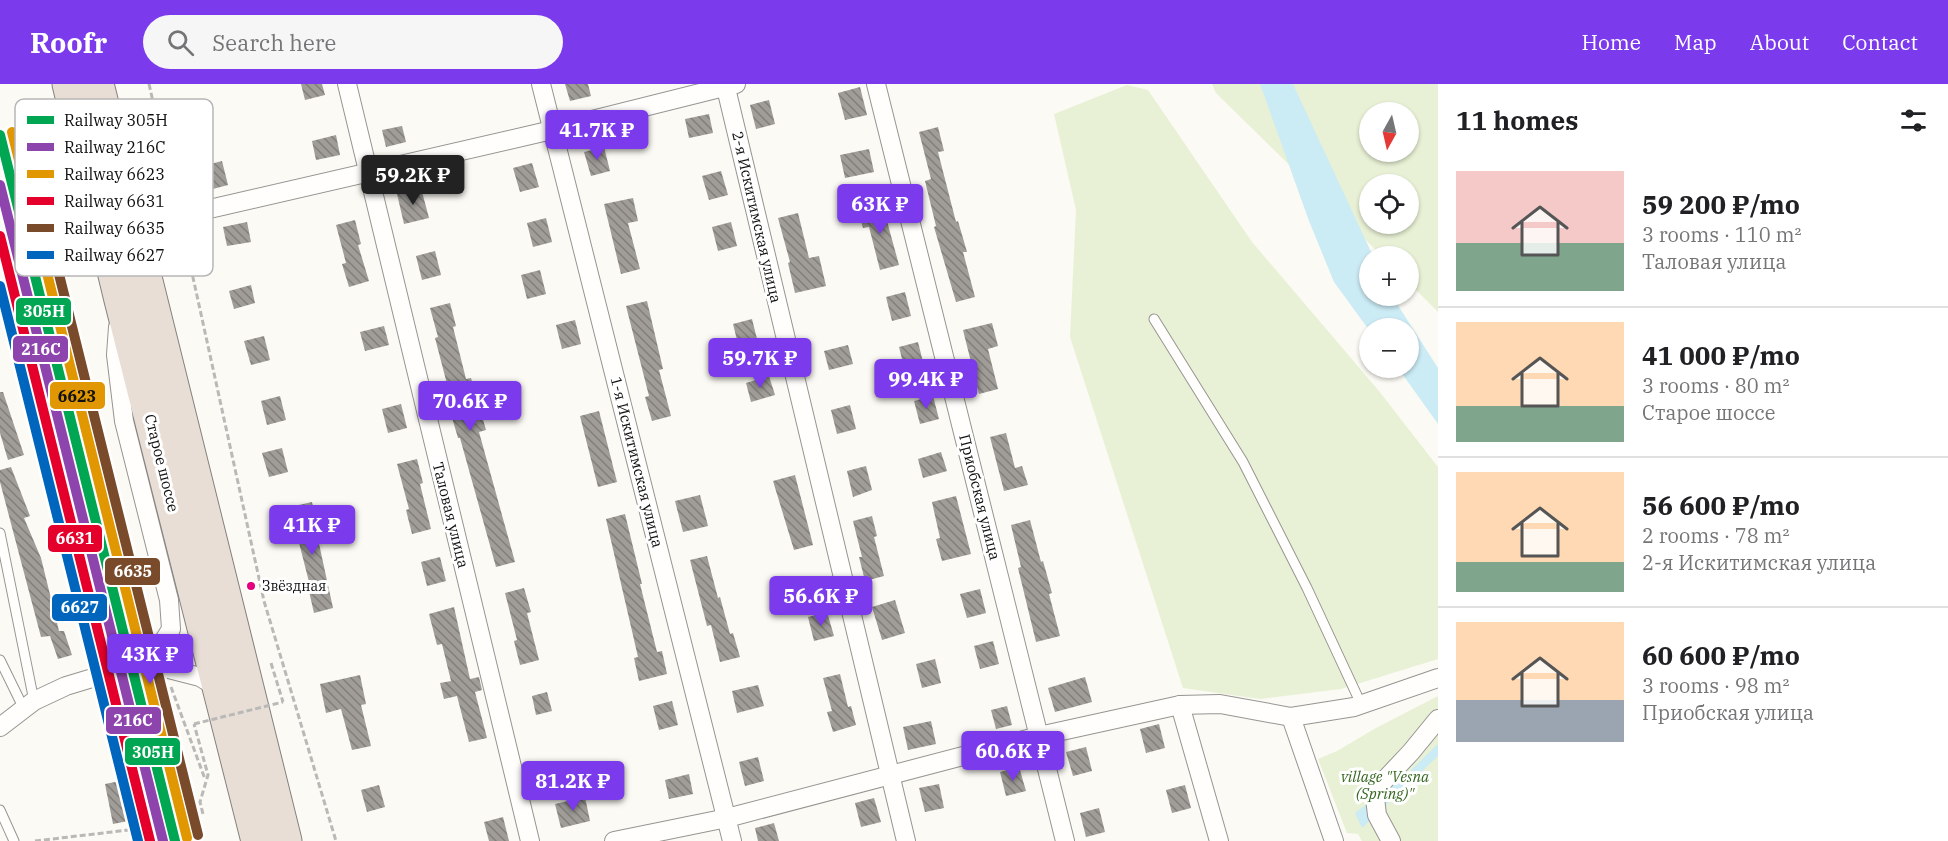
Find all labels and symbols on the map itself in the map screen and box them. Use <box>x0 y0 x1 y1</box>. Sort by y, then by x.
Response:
legend <box>15 99 213 276</box>
north arrow <box>1359 102 1419 162</box>
text: Railway 305Н <box>64 110 168 130</box>
pin: 41.7K ₽ <box>542 110 652 161</box>
street label: 2-я Искитимская улица <box>728 129 786 305</box>
text: Railway 216С <box>64 137 166 157</box>
pin: 59.2K ₽ <box>358 155 468 206</box>
text: Railway 6623 <box>64 164 165 184</box>
pin: 63K ₽ <box>838 184 922 235</box>
text: Railway 6631 <box>64 191 165 211</box>
text: Railway 6635 <box>64 218 165 238</box>
text: Railway 6627 <box>64 245 165 265</box>
line badge: 305Н <box>15 297 72 326</box>
text: 305Н <box>23 301 65 321</box>
line badge: 216С <box>12 335 69 363</box>
pin: 59.7K ₽ <box>705 338 815 389</box>
text: 216С <box>21 339 61 359</box>
pin: 99.4K ₽ <box>871 359 981 410</box>
street label: 1-я Искитимская улица <box>607 375 667 549</box>
line badge: 6623 <box>49 381 106 410</box>
pin: 70.6K ₽ <box>415 381 525 432</box>
text: 6623 <box>58 386 96 406</box>
street label: Старое шоссе <box>141 412 183 514</box>
street label: Приобская улица <box>955 432 1005 562</box>
street label: Таловая улица <box>429 460 473 570</box>
pin: 41K ₽ <box>270 505 354 556</box>
line badge: 6631 <box>47 524 103 553</box>
text: 6631 <box>56 528 94 548</box>
line badge: 6635 <box>104 557 161 586</box>
text: 6635 <box>114 561 152 581</box>
pin: 56.6K ₽ <box>766 576 876 627</box>
place label: Звёздная <box>262 577 326 595</box>
marker: Звёздная <box>245 580 257 592</box>
line badge: 6627 <box>51 593 108 622</box>
text: 6627 <box>61 597 99 617</box>
pin: 43K ₽ <box>108 634 192 685</box>
line badge: 216С <box>105 706 162 735</box>
text: 216С <box>113 710 153 730</box>
pin: 60.6K ₽ <box>958 731 1068 782</box>
line badge: 305Н <box>124 737 181 766</box>
text: 305Н <box>132 742 174 762</box>
pin: 81.2K ₽ <box>518 761 628 812</box>
park label: village "Vesna (Spring)" <box>1341 767 1430 803</box>

